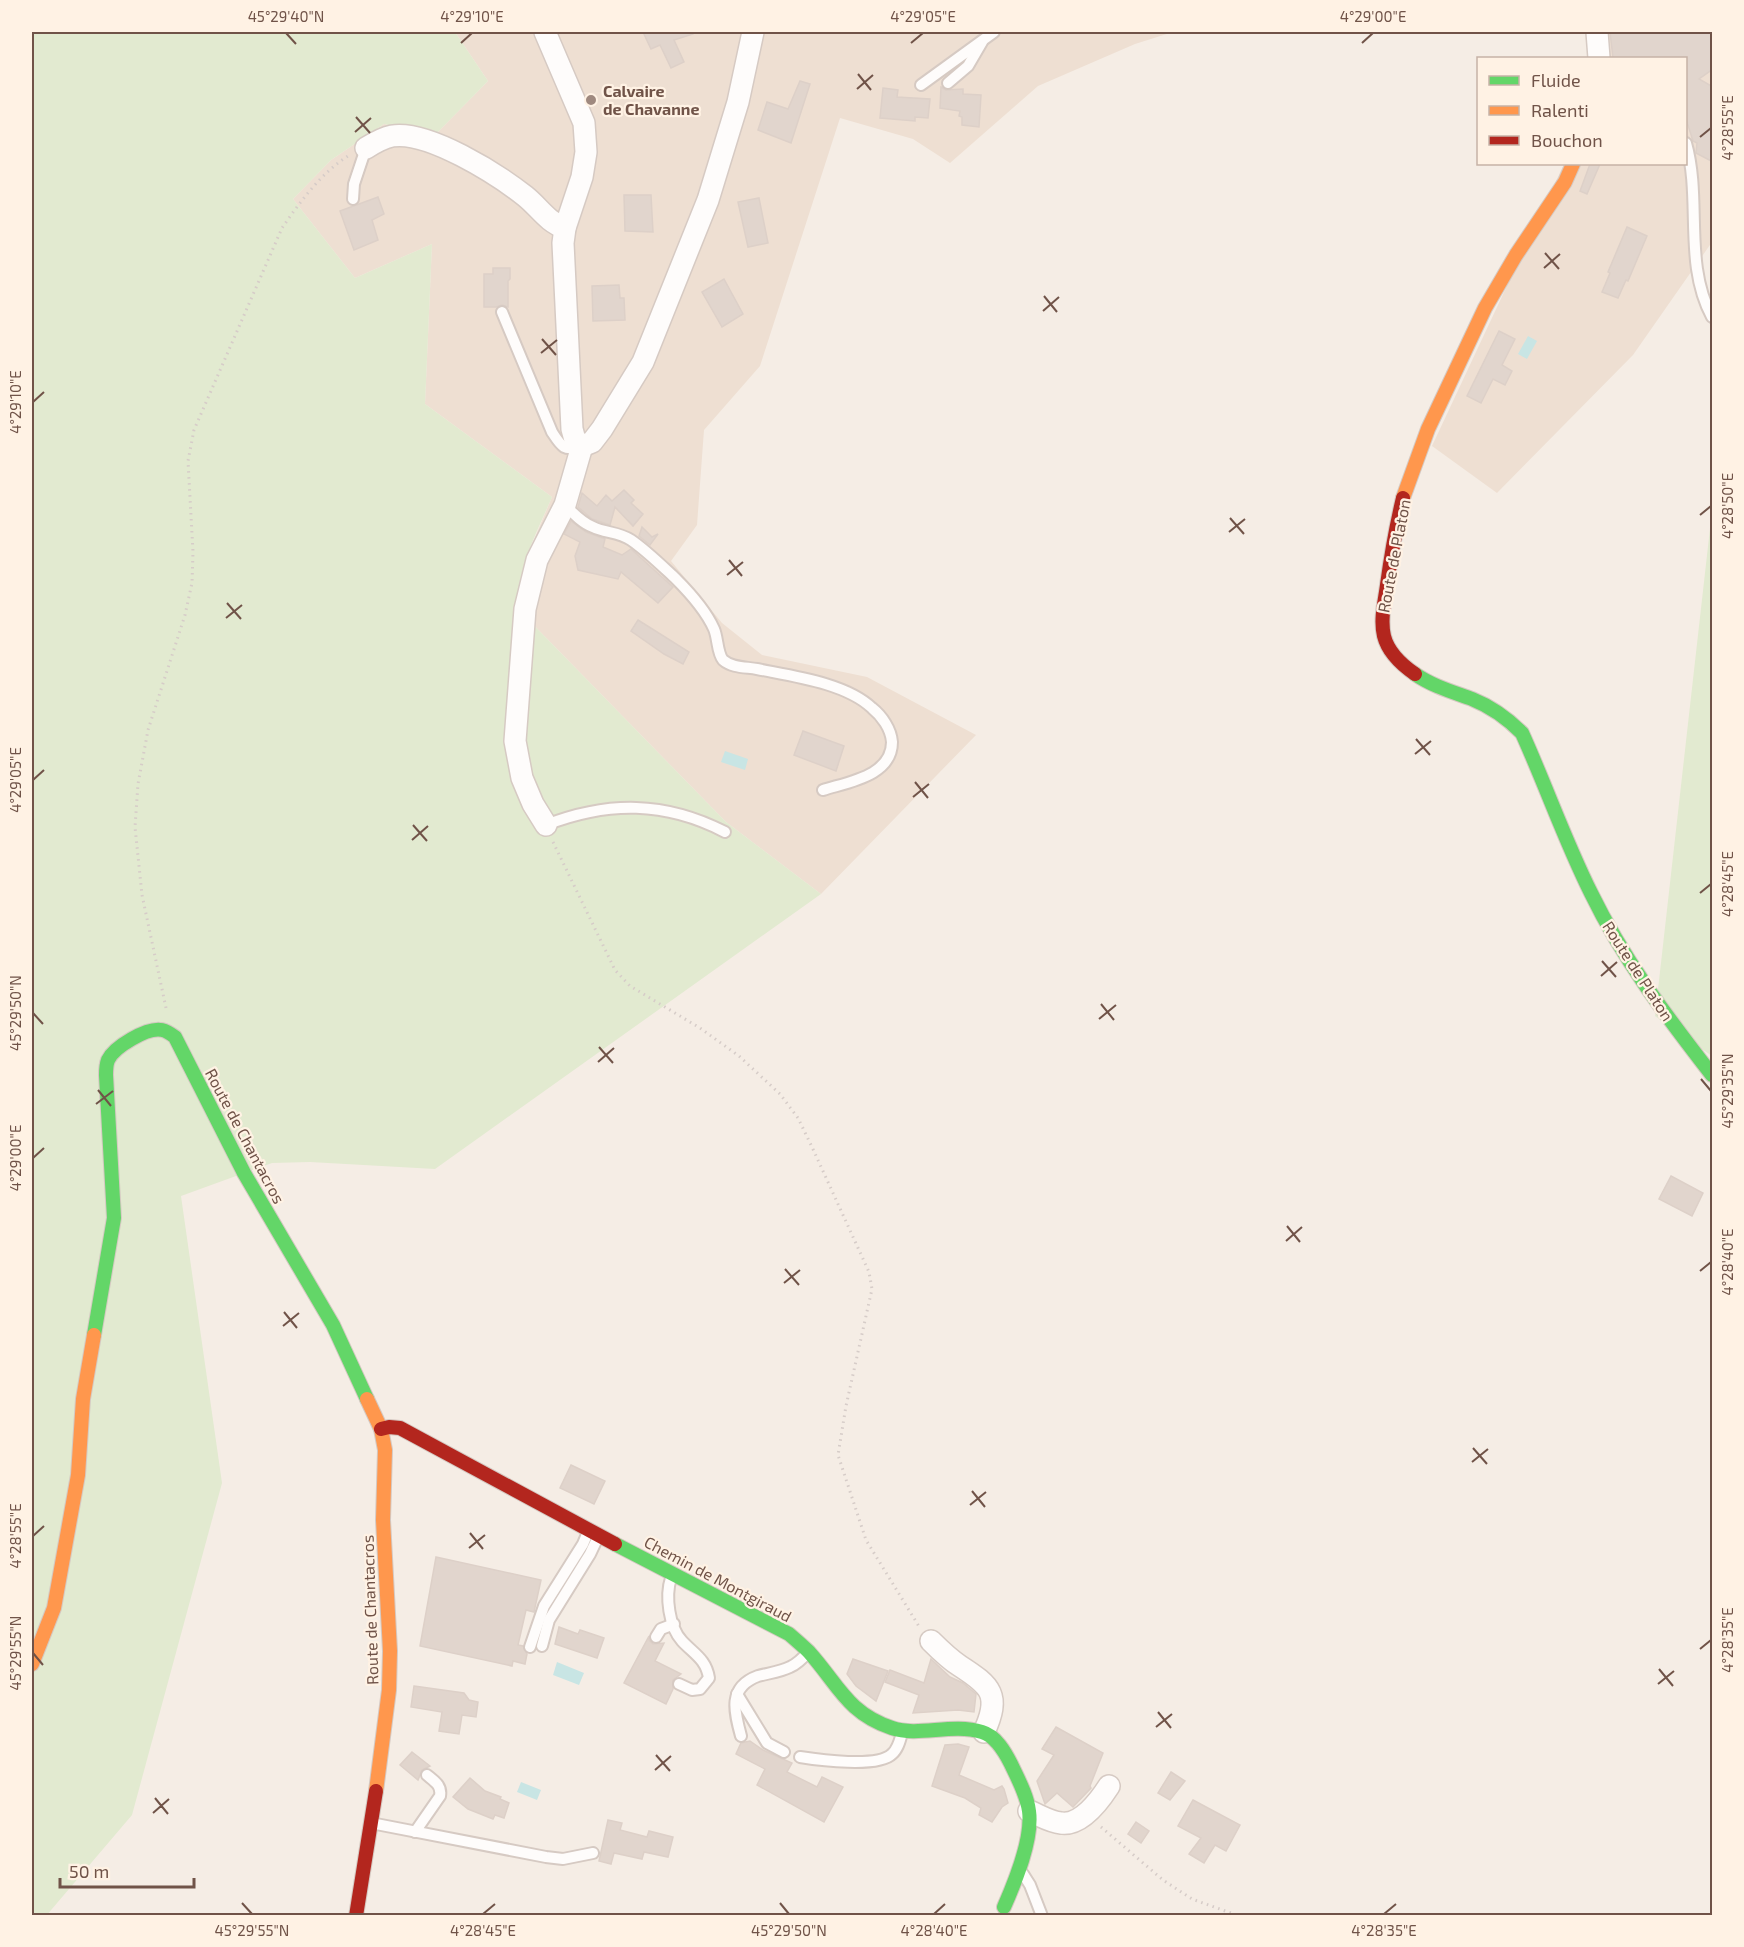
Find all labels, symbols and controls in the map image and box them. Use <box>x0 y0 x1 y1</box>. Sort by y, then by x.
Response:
text: 45°29'40"N <box>248 7 324 25</box>
text: 4°29'10"E <box>440 7 504 25</box>
text: 4°29'05"E <box>890 7 956 25</box>
text: 4°29'00"E <box>1340 7 1406 25</box>
legend <box>1477 57 1687 165</box>
text: Fluide <box>1531 69 1581 91</box>
place label: Calvaire de Chavanne <box>603 81 699 118</box>
marker: Calvaire de Chavanne <box>584 93 598 107</box>
text: 4°28'55"E <box>1718 95 1736 161</box>
text: Ralenti <box>1531 99 1589 121</box>
text: Bouchon <box>1531 129 1603 151</box>
text: 4°29'10"E <box>6 370 24 434</box>
text: 4°28'50"E <box>1718 473 1736 539</box>
street label: Route de Platon <box>1373 498 1414 614</box>
text: 4°29'05"E <box>6 747 24 813</box>
text: 4°28'45"E <box>1718 851 1736 917</box>
street label: Route de Platon <box>1599 917 1678 1024</box>
text: 45°29'50"N <box>6 975 24 1051</box>
text: 45°29'35"N <box>1718 1053 1736 1129</box>
street label: Route de Chantacros <box>202 1065 289 1207</box>
text: 4°29'00"E <box>6 1125 24 1191</box>
text: 4°28'40"E <box>1718 1228 1736 1296</box>
text: 4°28'55"E <box>6 1503 24 1569</box>
street label: Chemin de Montgiraud <box>641 1532 795 1625</box>
street label: Route de Chantacros <box>357 1535 382 1685</box>
text: 4°28'35"E <box>1718 1607 1736 1673</box>
text: 45°29'55"N <box>6 1616 24 1690</box>
scale bar <box>60 1851 194 1889</box>
text: 50 m <box>69 1860 109 1882</box>
text: 45°29'55"N <box>215 1921 289 1939</box>
text: 4°28'45"E <box>450 1921 516 1939</box>
text: 45°29'50"N <box>751 1921 827 1939</box>
text: 4°28'40"E <box>900 1921 968 1939</box>
text: 4°28'35"E <box>1351 1921 1417 1939</box>

